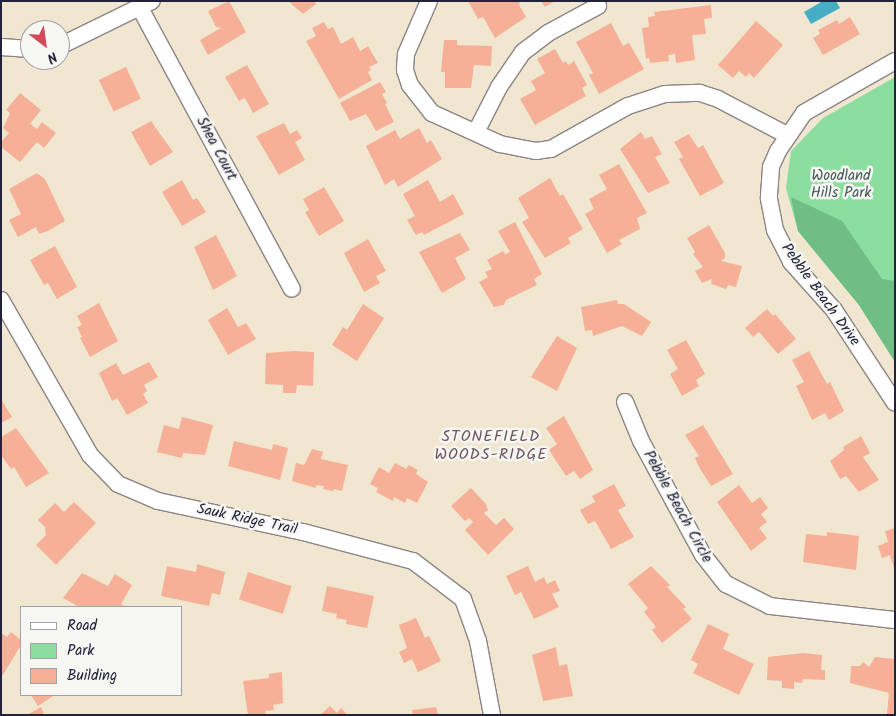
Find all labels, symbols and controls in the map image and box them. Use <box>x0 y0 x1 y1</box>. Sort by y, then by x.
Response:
north arrow <box>20 20 70 70</box>
text: N <box>43 45 61 69</box>
street label: Shea Court <box>192 114 240 184</box>
park label: Woodland Hills Park <box>811 167 871 202</box>
street label: Pebble Beach Drive <box>777 240 863 350</box>
district label: STONEFIELD WOODS-RIDGE <box>433 427 549 465</box>
street label: Pebble Beach Circle <box>639 448 715 566</box>
street label: Sauk Ridge Trail <box>195 501 299 539</box>
legend <box>20 606 182 696</box>
text: Road <box>67 614 97 638</box>
text: Park <box>67 639 94 663</box>
text: Building <box>67 664 117 688</box>

